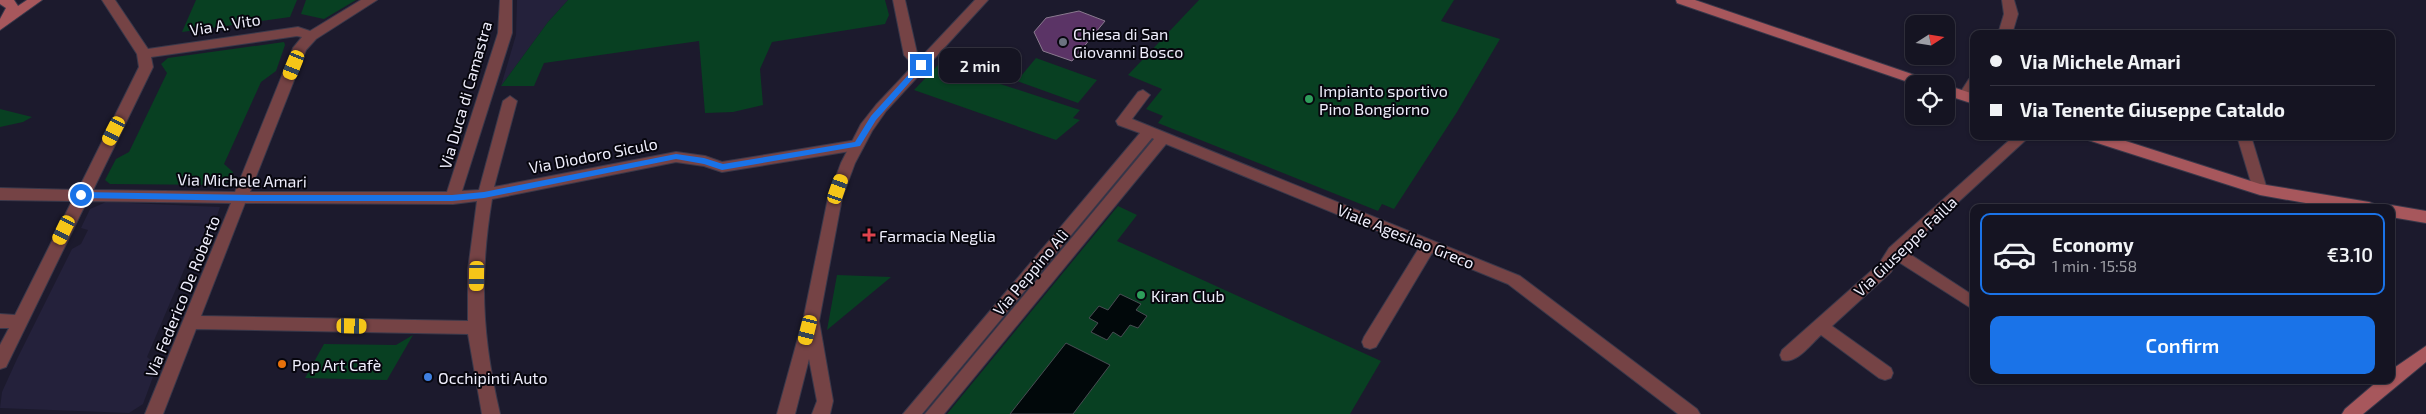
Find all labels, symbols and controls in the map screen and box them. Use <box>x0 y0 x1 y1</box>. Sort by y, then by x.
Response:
street label: Via A. Vito <box>188 9 262 39</box>
north arrow <box>1905 15 1955 65</box>
map controls <box>1905 15 1955 125</box>
street label: Via Duca di Camastra <box>435 19 495 171</box>
place label: Chiesa di San Giovanni Bosco <box>1073 24 1183 61</box>
marker: Chiesa di San Giovanni Bosco <box>1057 36 1069 48</box>
car <box>281 48 306 82</box>
callout: 2 min <box>938 48 1021 82</box>
text: Via Michele Amari <box>2020 50 2181 73</box>
route end <box>910 54 932 76</box>
text: 2 min <box>960 56 1000 75</box>
button: locate <box>1905 75 1955 125</box>
place label: Impianto sportivo Pino Bongiorno <box>1319 81 1448 118</box>
marker: Impianto sportivo Pino Bongiorno <box>1303 93 1315 105</box>
text: Via Tenente Giuseppe Cataldo <box>2020 98 2285 121</box>
car <box>100 114 127 148</box>
street label: Via Diodoro Siculo <box>527 133 659 177</box>
street label: Via Michele Amari <box>177 169 307 191</box>
car <box>826 172 849 206</box>
route start <box>70 184 92 206</box>
street label: Via Giuseppe Failla <box>1850 192 1960 300</box>
street label: Viale Agesilao Greco <box>1335 200 1477 272</box>
street label: Via Federico De Roberto <box>141 212 223 380</box>
car <box>50 213 77 247</box>
street label: Via Peppino Alì <box>988 225 1072 319</box>
place label: Farmacia Neglia <box>879 226 996 245</box>
marker: Farmacia Neglia <box>863 229 875 241</box>
icon: car <box>1992 232 2037 277</box>
text: Economy <box>2052 233 2134 256</box>
text: €3.10 <box>2327 243 2373 266</box>
text: 1 min · 15:58 <box>2052 256 2137 275</box>
car <box>469 261 484 291</box>
place label: Kiran Club <box>1151 286 1225 305</box>
marker: Kiran Club <box>1135 289 1147 301</box>
car <box>797 314 818 346</box>
button: Confirm <box>1990 316 2375 374</box>
car <box>336 318 367 334</box>
place label: Pop Art Cafè <box>292 355 381 374</box>
marker: Pop Art Cafè <box>276 358 288 370</box>
place label: Occhipinti Auto <box>438 368 548 387</box>
marker: Occhipinti Auto <box>422 371 434 383</box>

